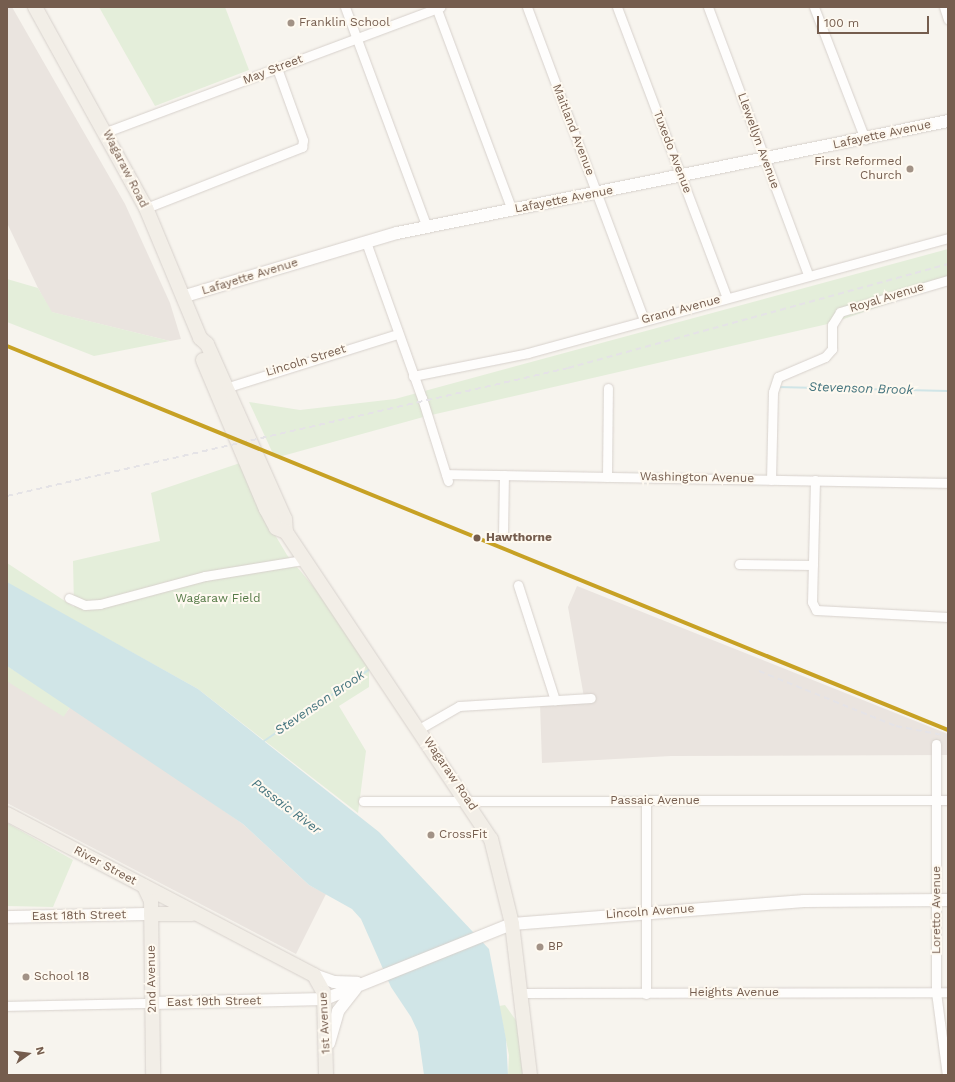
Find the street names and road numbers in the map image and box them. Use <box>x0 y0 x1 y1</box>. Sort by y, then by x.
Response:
street label: May Street <box>241 52 305 88</box>
street label: Maitland Avenue <box>549 82 597 178</box>
street label: Llewellyn Avenue <box>734 91 782 191</box>
street label: Tuxedo Avenue <box>649 108 695 196</box>
street label: Lafayette Avenue <box>831 118 933 152</box>
street label: Wagaraw Road <box>99 127 151 211</box>
street label: Lafayette Avenue <box>513 183 615 217</box>
street label: Lafayette Avenue <box>200 255 300 299</box>
street label: Royal Avenue <box>848 280 926 316</box>
street label: Grand Avenue <box>640 292 722 328</box>
street label: Lincoln Street <box>264 342 348 380</box>
street label: Washington Avenue <box>639 470 755 486</box>
street label: Wagaraw Road <box>420 734 480 814</box>
street label: Passaic Avenue <box>610 794 700 808</box>
street label: River Street <box>71 843 139 889</box>
street label: Loretto Avenue <box>930 866 944 954</box>
street label: Lincoln Avenue <box>605 902 695 922</box>
street label: East 18th Street <box>32 908 126 924</box>
street label: 2nd Avenue <box>144 945 160 1013</box>
street label: Heights Avenue <box>689 986 779 1000</box>
street label: 1st Avenue <box>316 991 334 1055</box>
street label: East 19th Street <box>167 994 261 1010</box>

